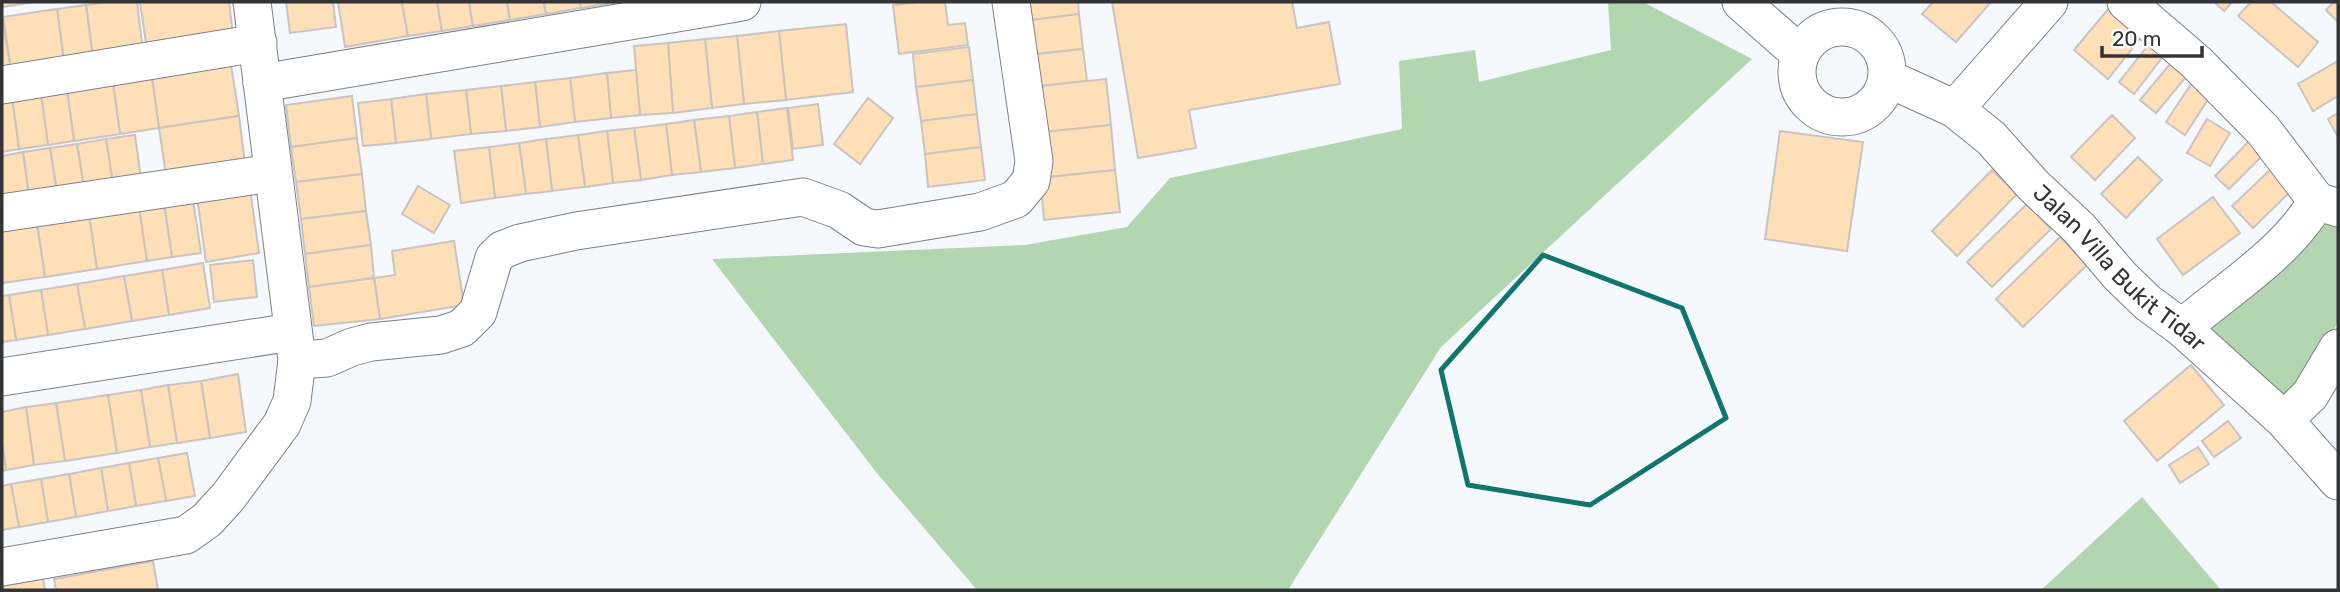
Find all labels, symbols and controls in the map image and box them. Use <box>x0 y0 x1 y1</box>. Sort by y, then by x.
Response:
scale bar <box>2102 14 2202 58</box>
text: 20 m <box>2112 26 2161 51</box>
street label: Jalan Villa Bukit Tidar <box>2027 178 2212 357</box>

